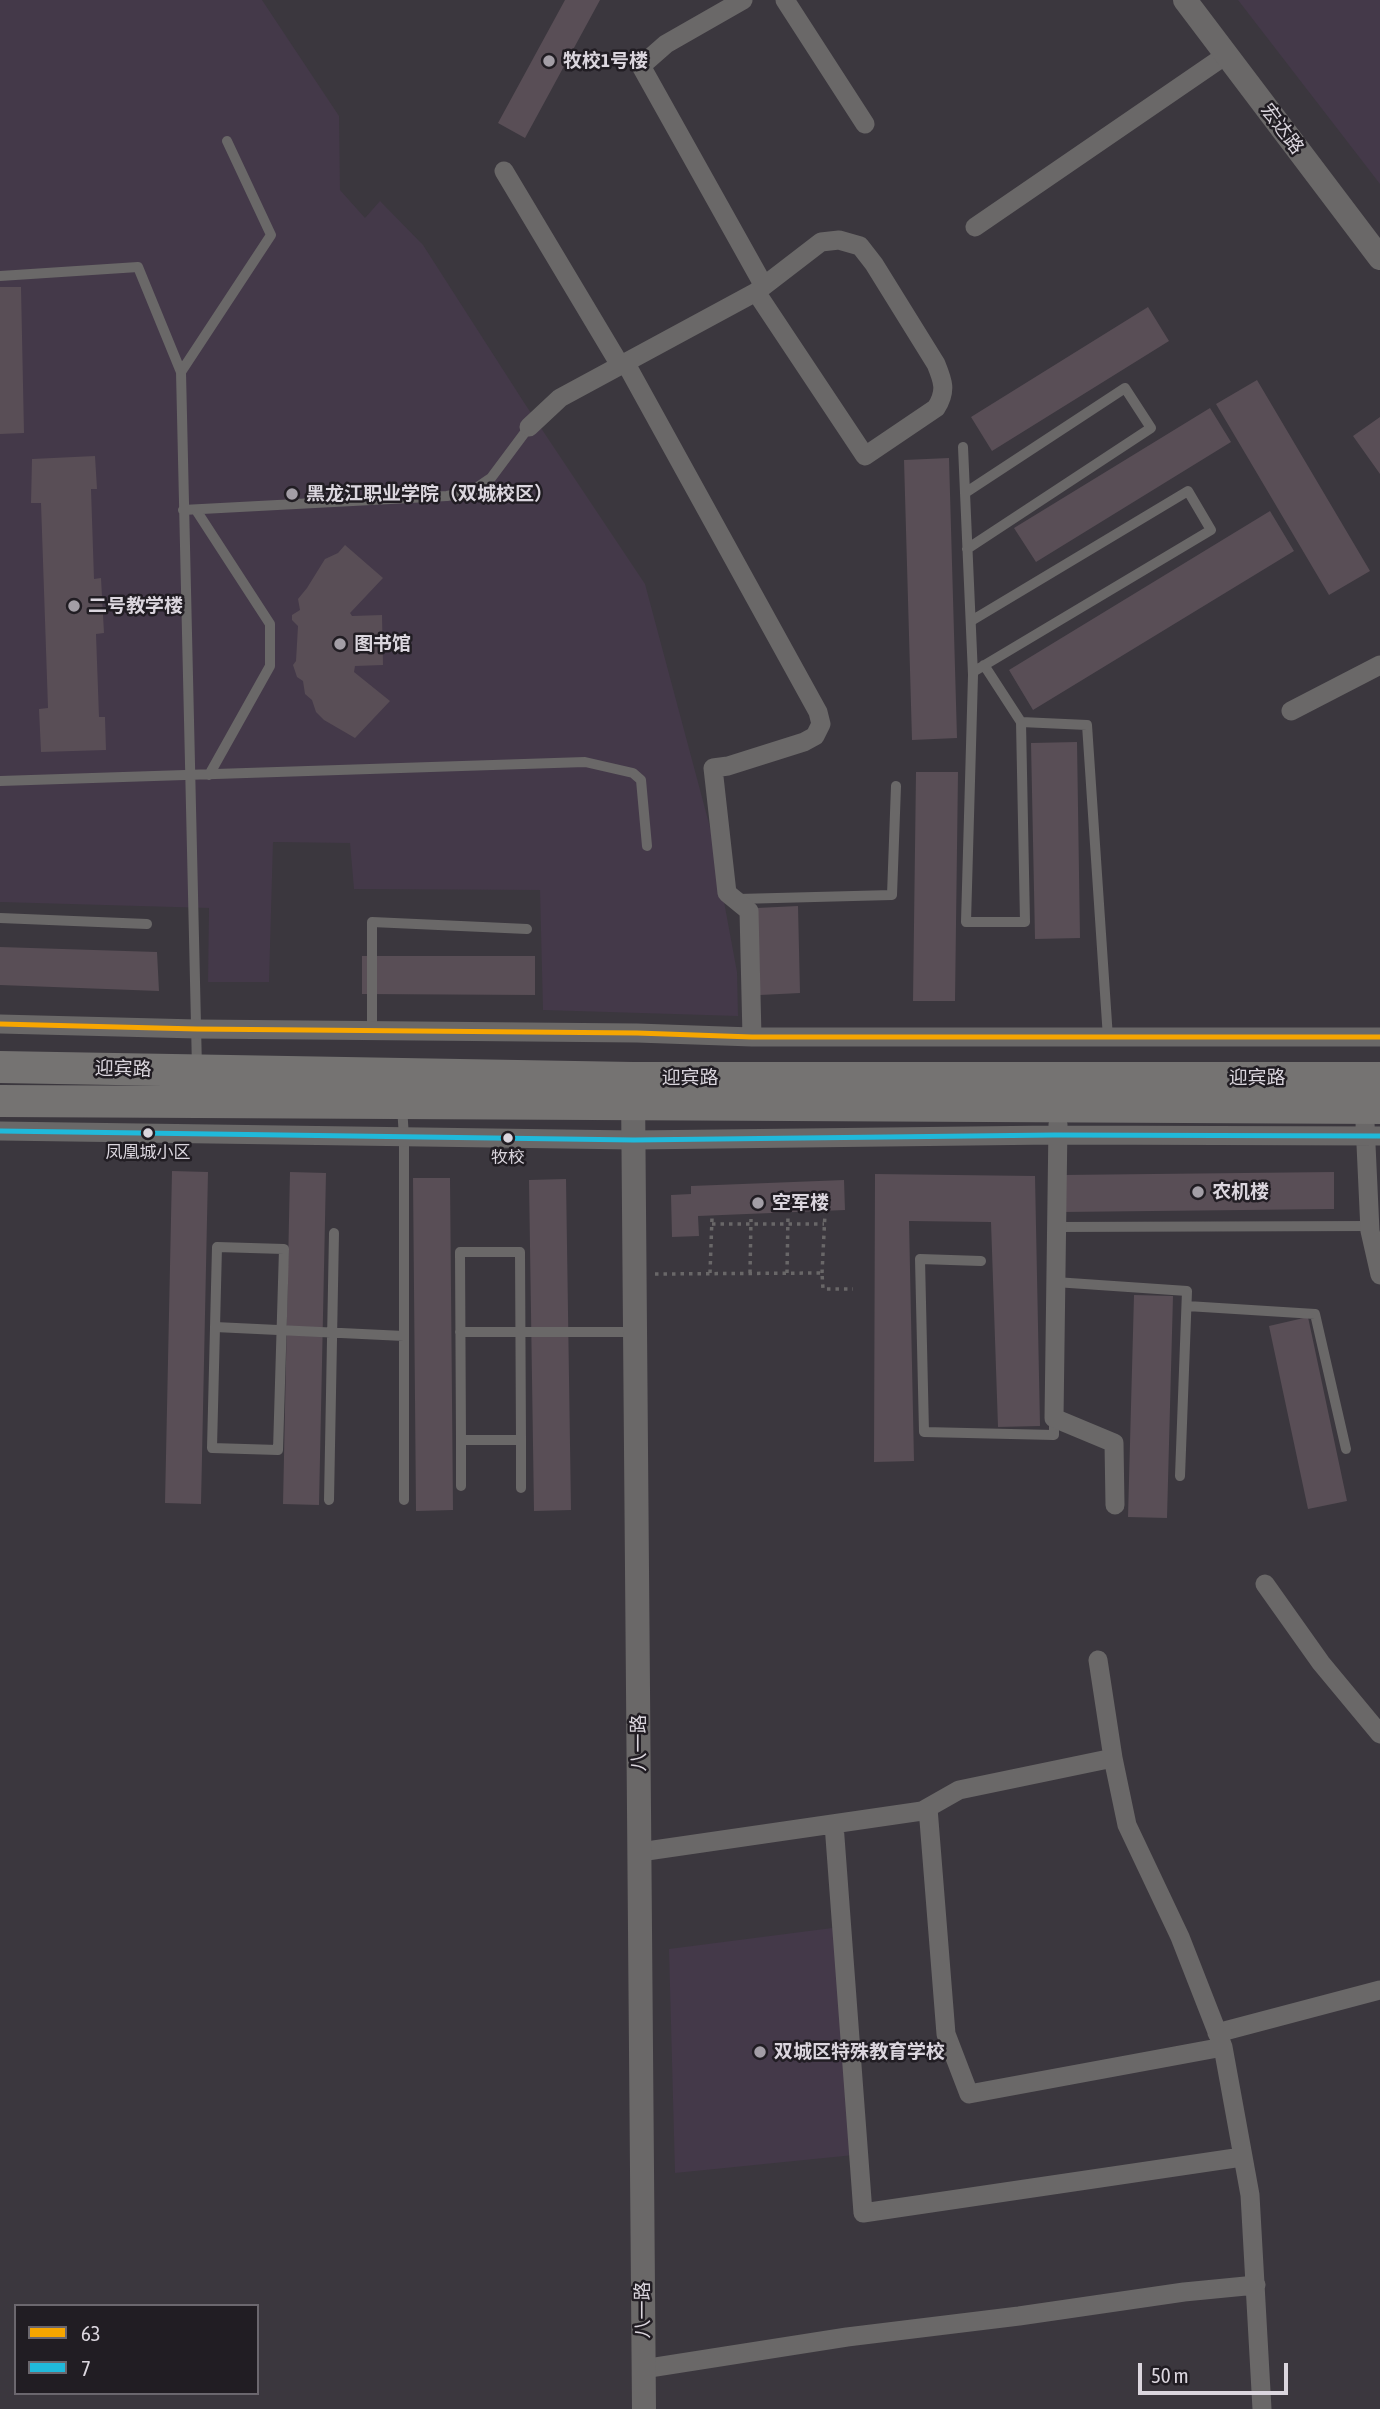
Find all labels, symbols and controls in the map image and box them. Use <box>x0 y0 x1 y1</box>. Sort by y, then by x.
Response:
place label: 牧校1号楼 <box>563 50 648 72</box>
marker: 牧校1号楼 <box>541 53 557 69</box>
street label: 宏达路 <box>1256 99 1308 159</box>
place label: 黑龙江职业学院（双城校区） <box>306 483 553 505</box>
marker: 黑龙江职业学院（双城校区） <box>284 486 300 502</box>
place label: 二号教学楼 <box>88 595 183 617</box>
marker: 二号教学楼 <box>66 598 82 614</box>
place label: 图书馆 <box>354 633 411 655</box>
marker: 图书馆 <box>332 636 348 652</box>
street label: 迎宾路 <box>94 1057 152 1081</box>
street label: 迎宾路 <box>662 1067 718 1089</box>
street label: 迎宾路 <box>1229 1067 1285 1089</box>
marker: 凤凰城小区 <box>141 1126 155 1140</box>
marker: 牧校 <box>501 1131 515 1145</box>
place label: 凤凰城小区 <box>106 1143 190 1163</box>
place label: 牧校 <box>491 1148 525 1168</box>
place label: 农机楼 <box>1212 1181 1269 1203</box>
marker: 农机楼 <box>1190 1184 1206 1200</box>
place label: 空军楼 <box>772 1192 829 1214</box>
marker: 空军楼 <box>750 1195 766 1211</box>
street label: 八一路 <box>628 1715 650 1771</box>
place label: 双城区特殊教育学校 <box>774 2041 945 2063</box>
marker: 双城区特殊教育学校 <box>752 2044 768 2060</box>
street label: 八一路 <box>632 2282 654 2338</box>
legend <box>14 2304 259 2395</box>
text: 63 <box>81 2321 101 2345</box>
scale bar <box>1142 2350 1292 2394</box>
text: 7 <box>81 2356 91 2380</box>
text: 50 m <box>1151 2363 1189 2387</box>

